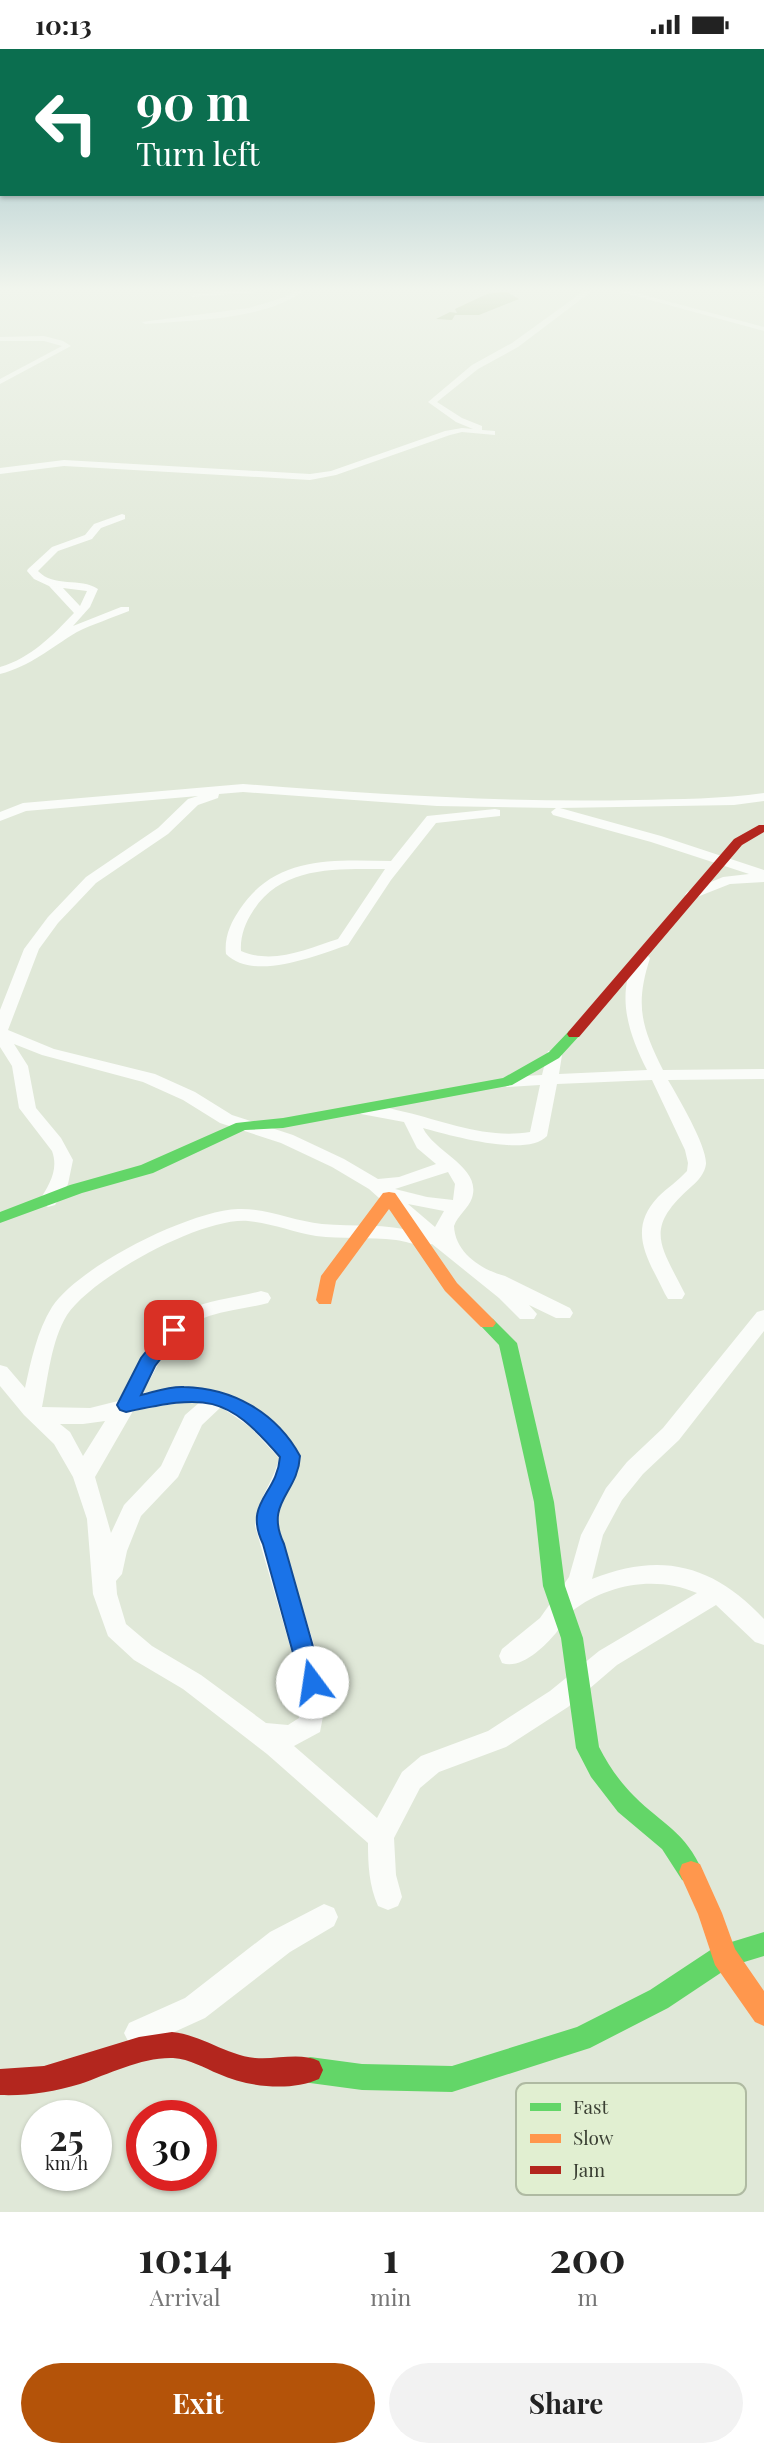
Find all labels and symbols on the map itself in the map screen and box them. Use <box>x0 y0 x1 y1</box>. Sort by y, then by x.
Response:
pin <box>144 1300 204 1360</box>
position arrow <box>275 1645 349 1719</box>
legend <box>516 2083 746 2195</box>
text: Fast <box>573 2093 609 2119</box>
speed limit sign: 30 <box>126 2100 217 2191</box>
text: Slow <box>573 2124 614 2150</box>
text: Jam <box>572 2156 605 2182</box>

